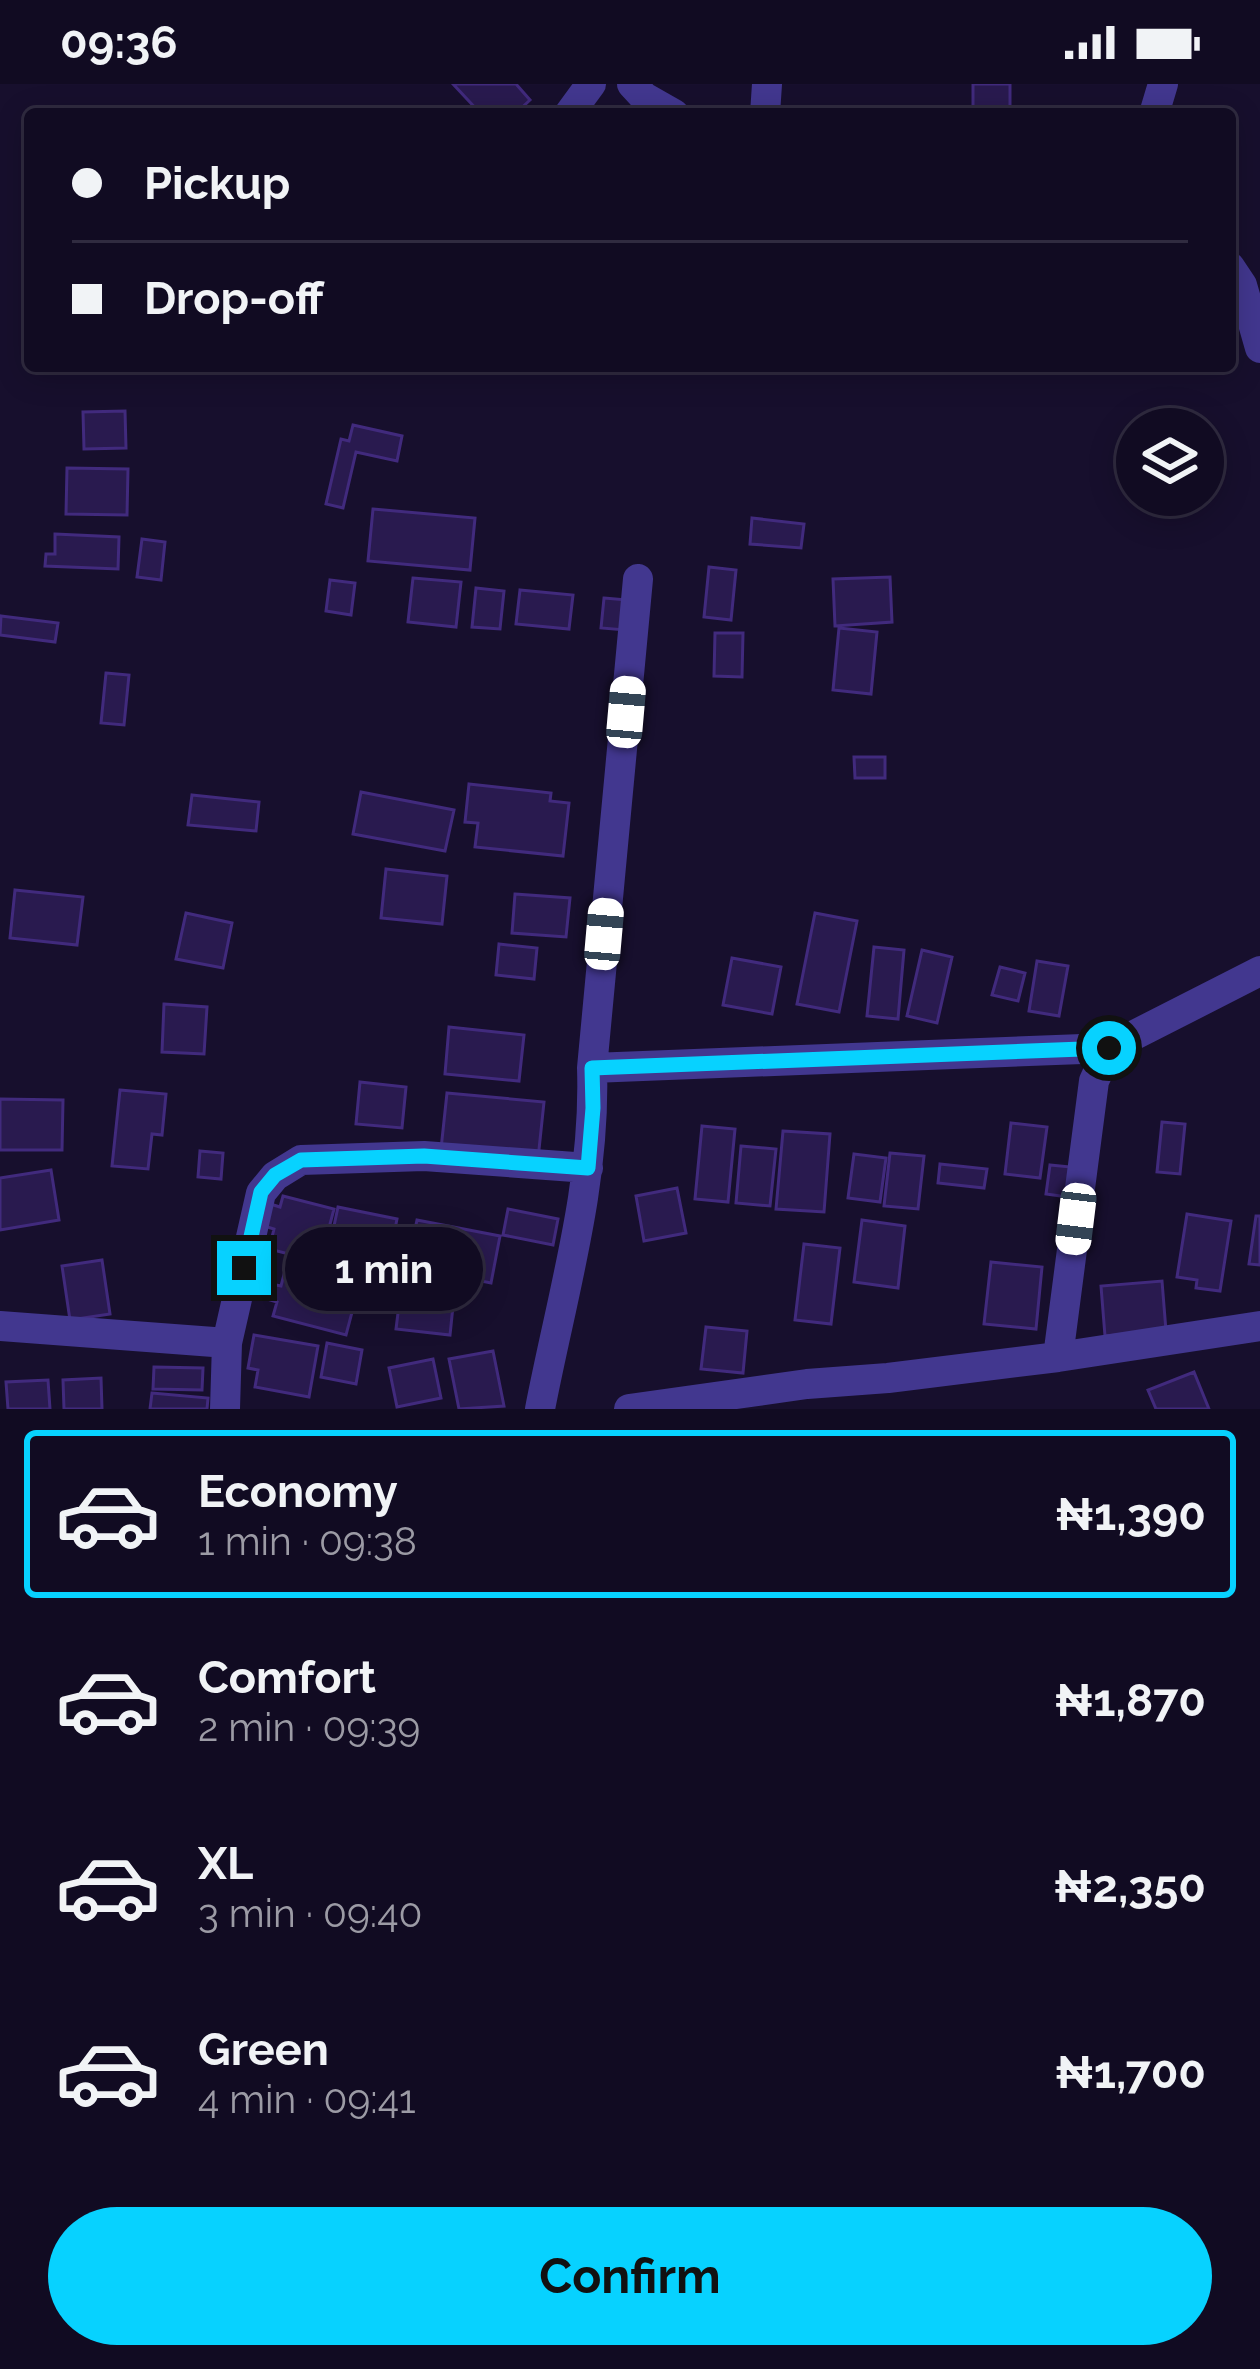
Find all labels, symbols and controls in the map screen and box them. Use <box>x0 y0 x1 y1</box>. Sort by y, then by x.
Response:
text: 09:36 <box>60 16 178 69</box>
text: Pickup <box>144 157 290 210</box>
text: Drop-off <box>144 272 324 325</box>
map controls <box>1116 408 1224 516</box>
button: layers <box>1116 408 1224 516</box>
car <box>605 675 647 749</box>
car <box>583 897 625 971</box>
route start <box>1082 1021 1136 1075</box>
car <box>1054 1181 1098 1257</box>
callout: 1 min <box>286 1226 484 1310</box>
route end <box>217 1241 271 1295</box>
text: 1 min <box>335 1246 433 1292</box>
icon: car <box>54 1460 162 1568</box>
text: Economy <box>198 1465 398 1518</box>
text: ₦1,390 <box>1055 1488 1206 1541</box>
text: 1 min · 09:38 <box>198 1518 417 1564</box>
icon: car <box>54 1646 162 1754</box>
text: Comfort <box>198 1651 376 1704</box>
text: ₦1,870 <box>1055 1674 1206 1727</box>
text: 2 min · 09:39 <box>198 1704 420 1750</box>
icon: car <box>54 1832 162 1940</box>
text: XL <box>198 1837 253 1890</box>
text: ₦2,350 <box>1054 1860 1206 1913</box>
text: 3 min · 09:40 <box>198 1890 422 1936</box>
icon: car <box>54 2018 162 2126</box>
text: Green <box>198 2023 329 2076</box>
text: ₦1,700 <box>1055 2046 1206 2099</box>
text: 4 min · 09:41 <box>198 2076 416 2122</box>
button: Confirm <box>48 2207 1212 2345</box>

